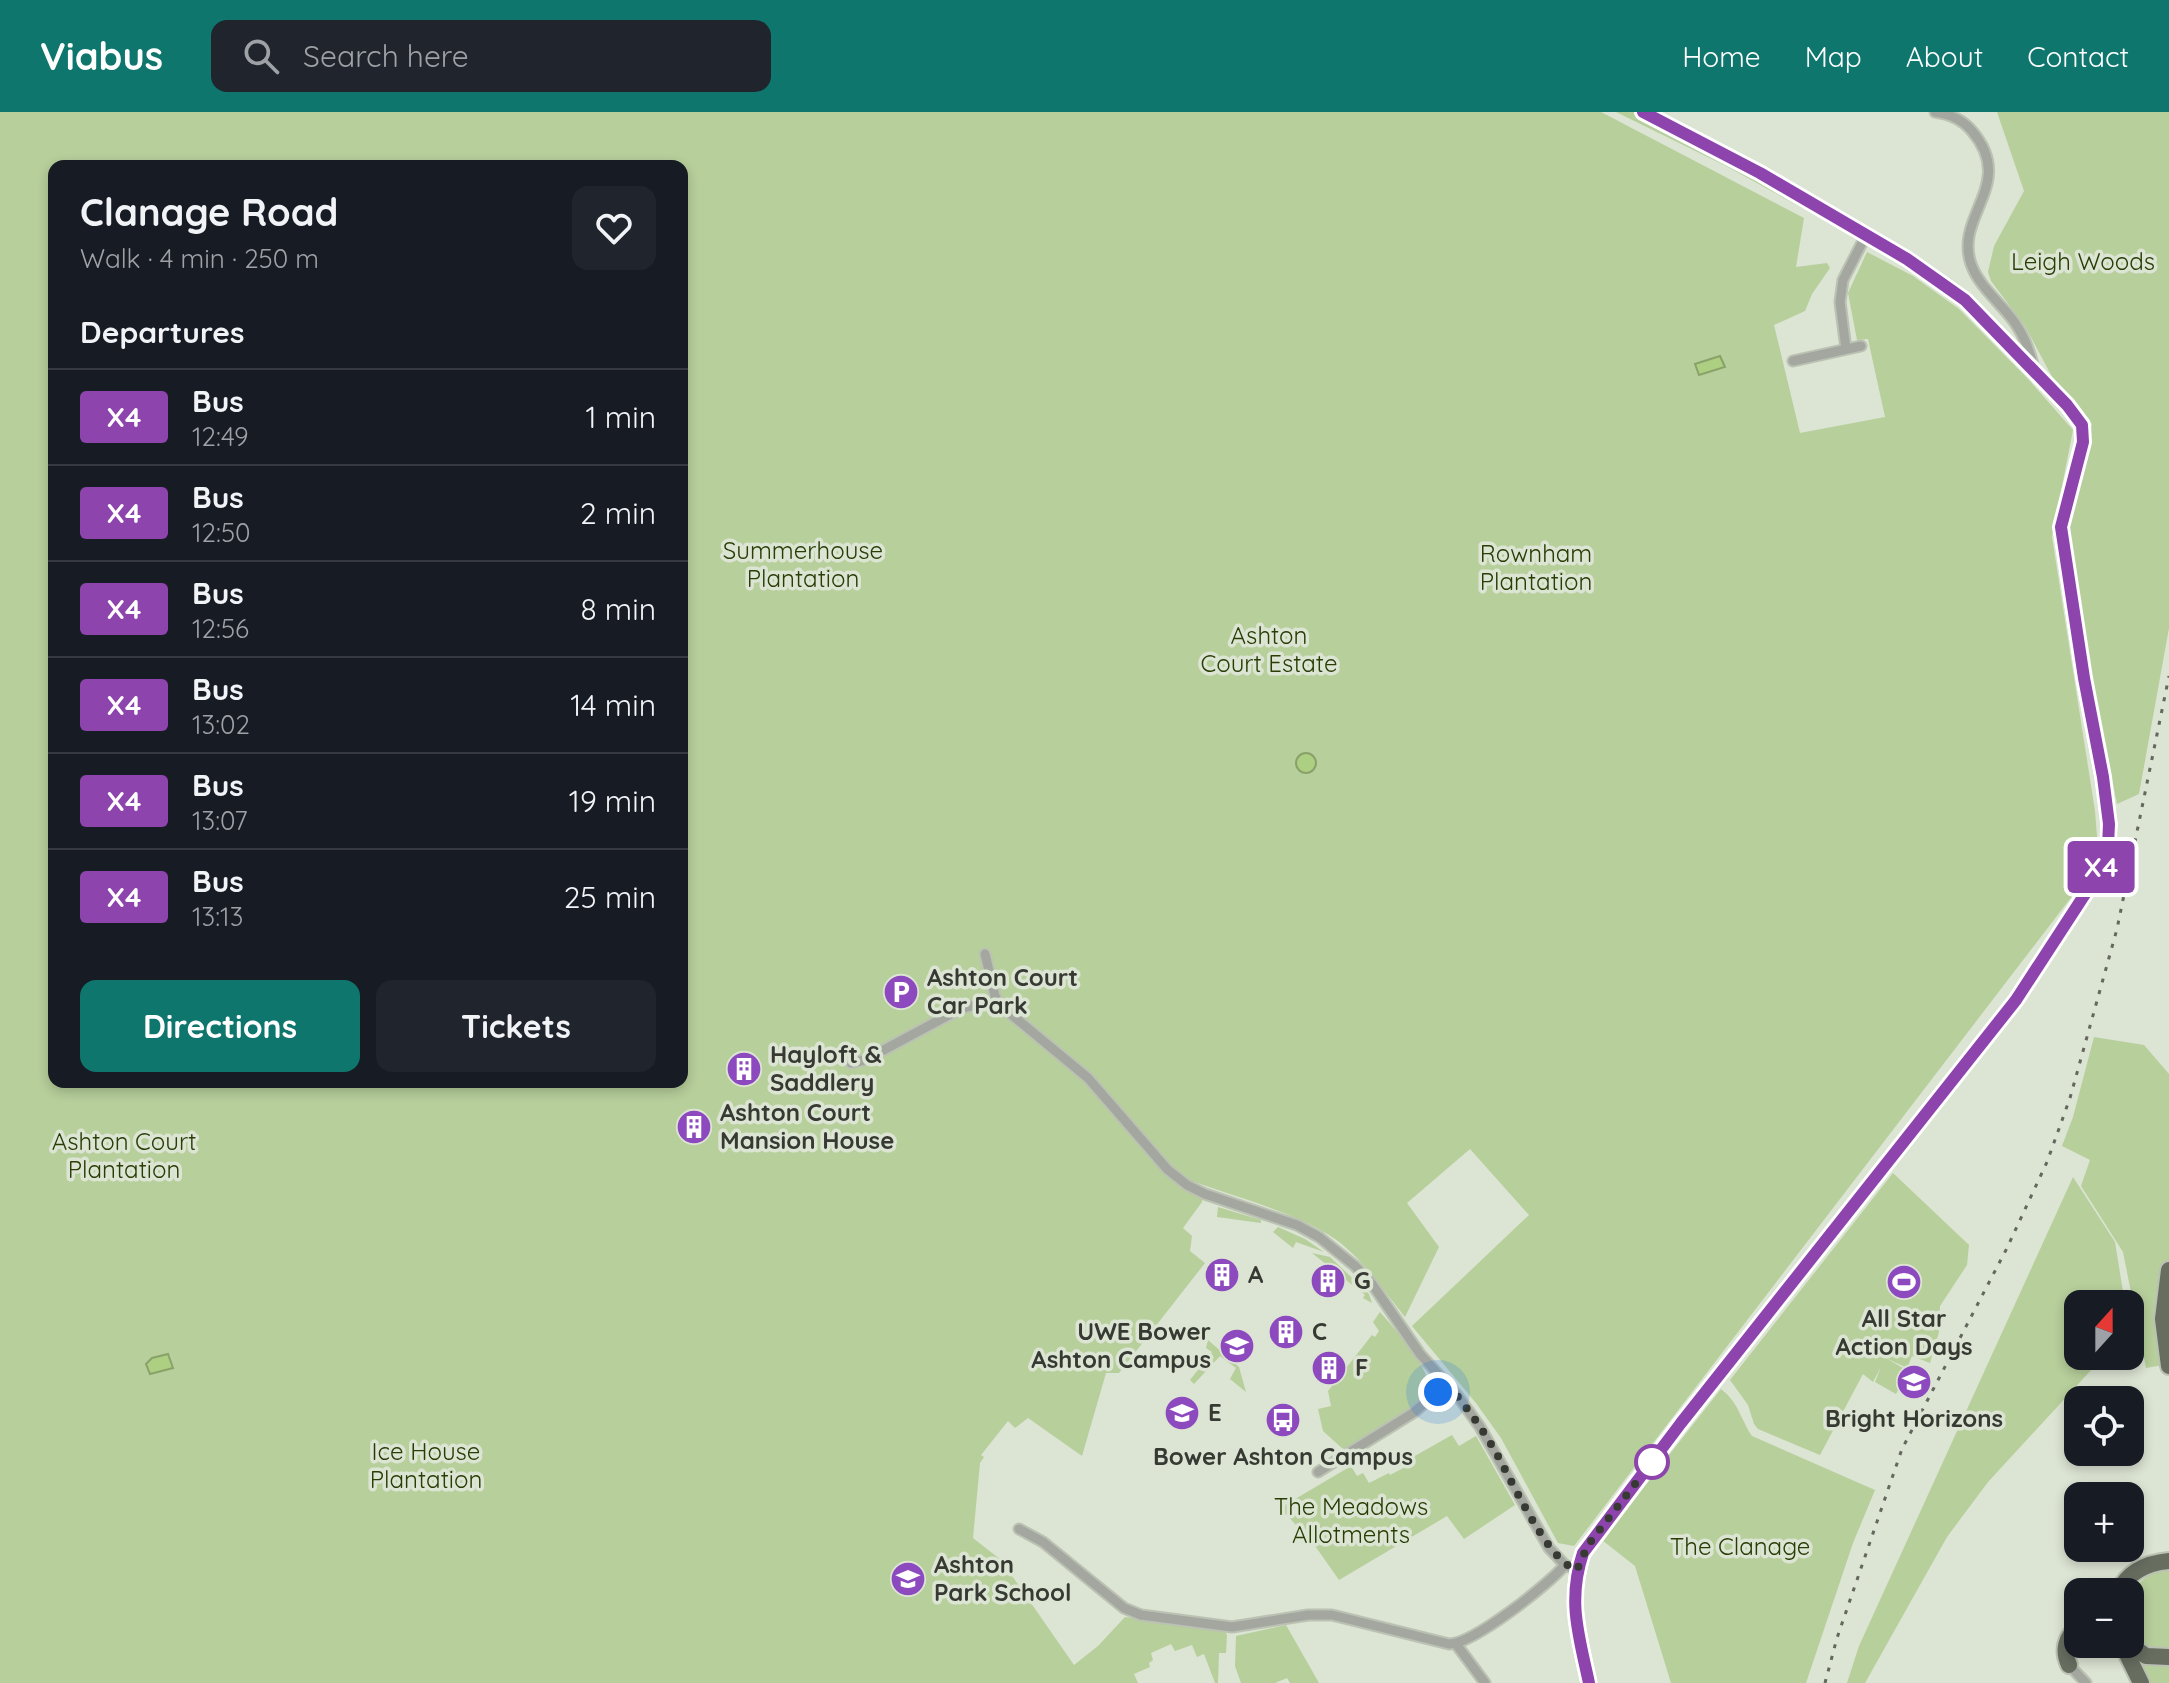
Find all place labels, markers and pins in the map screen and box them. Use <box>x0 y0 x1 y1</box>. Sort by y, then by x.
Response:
place label: Ashton Court Car Park <box>927 962 1078 1020</box>
parking icon: Ashton Court Car Park <box>882 973 920 1011</box>
place label: Hayloft & Saddlery <box>770 1039 882 1097</box>
building icon: Hayloft & Saddlery <box>725 1050 763 1088</box>
place label: Ashton Court Mansion House <box>720 1097 894 1155</box>
building icon: Ashton Court Mansion House <box>675 1108 713 1146</box>
building icon: A <box>1203 1256 1241 1294</box>
place label: A <box>1248 1259 1264 1289</box>
building icon: G <box>1309 1262 1347 1300</box>
sports icon: All Star Action Days <box>1885 1263 1923 1301</box>
place label: G <box>1354 1265 1371 1295</box>
place label: All Star Action Days <box>1836 1303 1972 1361</box>
building icon: C <box>1267 1313 1305 1351</box>
place label: UWE Bower Ashton Campus <box>1031 1316 1211 1374</box>
place label: C <box>1312 1316 1327 1346</box>
school or university icon: UWE Bower Ashton Campus <box>1218 1327 1256 1365</box>
building icon: F <box>1310 1349 1348 1387</box>
place label: F <box>1355 1352 1369 1382</box>
school or university icon: Bright Horizons <box>1895 1363 1933 1401</box>
school or university icon: E <box>1163 1394 1201 1432</box>
place label: E <box>1208 1397 1222 1427</box>
bus stop icon: Bower Ashton Campus <box>1264 1401 1302 1439</box>
place label: Bright Horizons <box>1825 1403 2003 1433</box>
place label: Bower Ashton Campus <box>1153 1441 1413 1471</box>
unlabelled marker <box>1635 1445 1669 1479</box>
place label: Ashton Park School <box>934 1549 1072 1607</box>
school or university icon: Ashton Park School <box>889 1560 927 1598</box>

